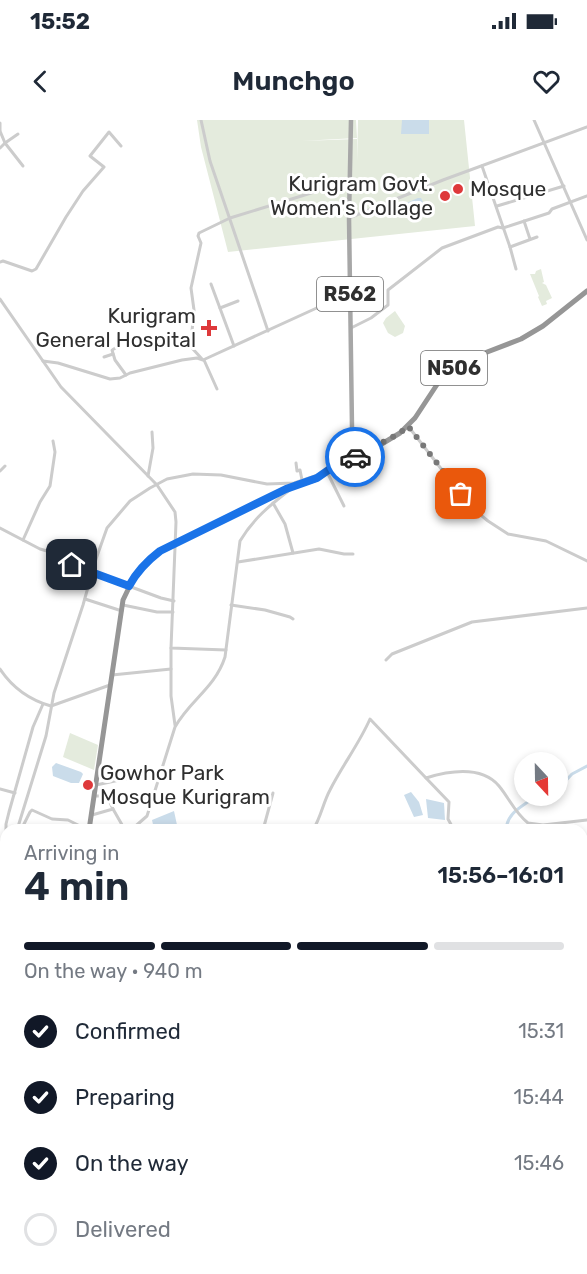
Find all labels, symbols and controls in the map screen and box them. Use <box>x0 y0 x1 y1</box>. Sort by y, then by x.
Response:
text: 15:52 <box>30 8 90 35</box>
icon: back <box>24 65 57 98</box>
text: Munchgo <box>232 65 355 97</box>
icon: heart <box>530 65 563 98</box>
place label: Kurigram Govt. Women's Collage <box>270 171 433 220</box>
place label: Mosque <box>470 176 546 201</box>
marker: Mosque <box>451 182 465 196</box>
marker: Kurigram Govt. Women's Collage <box>438 189 452 203</box>
road number: R562 <box>317 277 383 311</box>
place label: Kurigram General Hospital <box>36 303 196 352</box>
marker: Kurigram General Hospital <box>200 319 218 337</box>
road number: N506 <box>421 351 487 385</box>
courier <box>325 427 385 487</box>
icon: car <box>339 441 372 474</box>
pin <box>435 468 486 519</box>
icon: bag <box>444 477 477 510</box>
pin <box>46 539 97 590</box>
icon: home <box>55 548 88 581</box>
north arrow <box>514 752 568 806</box>
map controls <box>514 752 568 806</box>
place label: Gowhor Park Mosque Kurigram <box>100 760 270 809</box>
marker: Gowhor Park Mosque Kurigram <box>81 778 95 792</box>
text: Arriving in <box>24 841 119 865</box>
text: 15:56–16:01 <box>437 862 564 889</box>
text: 4 min <box>24 864 129 910</box>
text: On the way · 940 m <box>24 959 203 983</box>
icon: check <box>24 1015 57 1048</box>
text: Confirmed <box>75 1018 181 1045</box>
text: 15:31 <box>518 1019 564 1043</box>
icon: check <box>24 1081 57 1114</box>
text: Preparing <box>75 1084 175 1111</box>
text: 15:44 <box>514 1085 564 1109</box>
icon: check <box>24 1147 57 1180</box>
text: On the way <box>75 1150 189 1177</box>
text: 15:46 <box>514 1151 564 1175</box>
text: Delivered <box>75 1216 171 1243</box>

